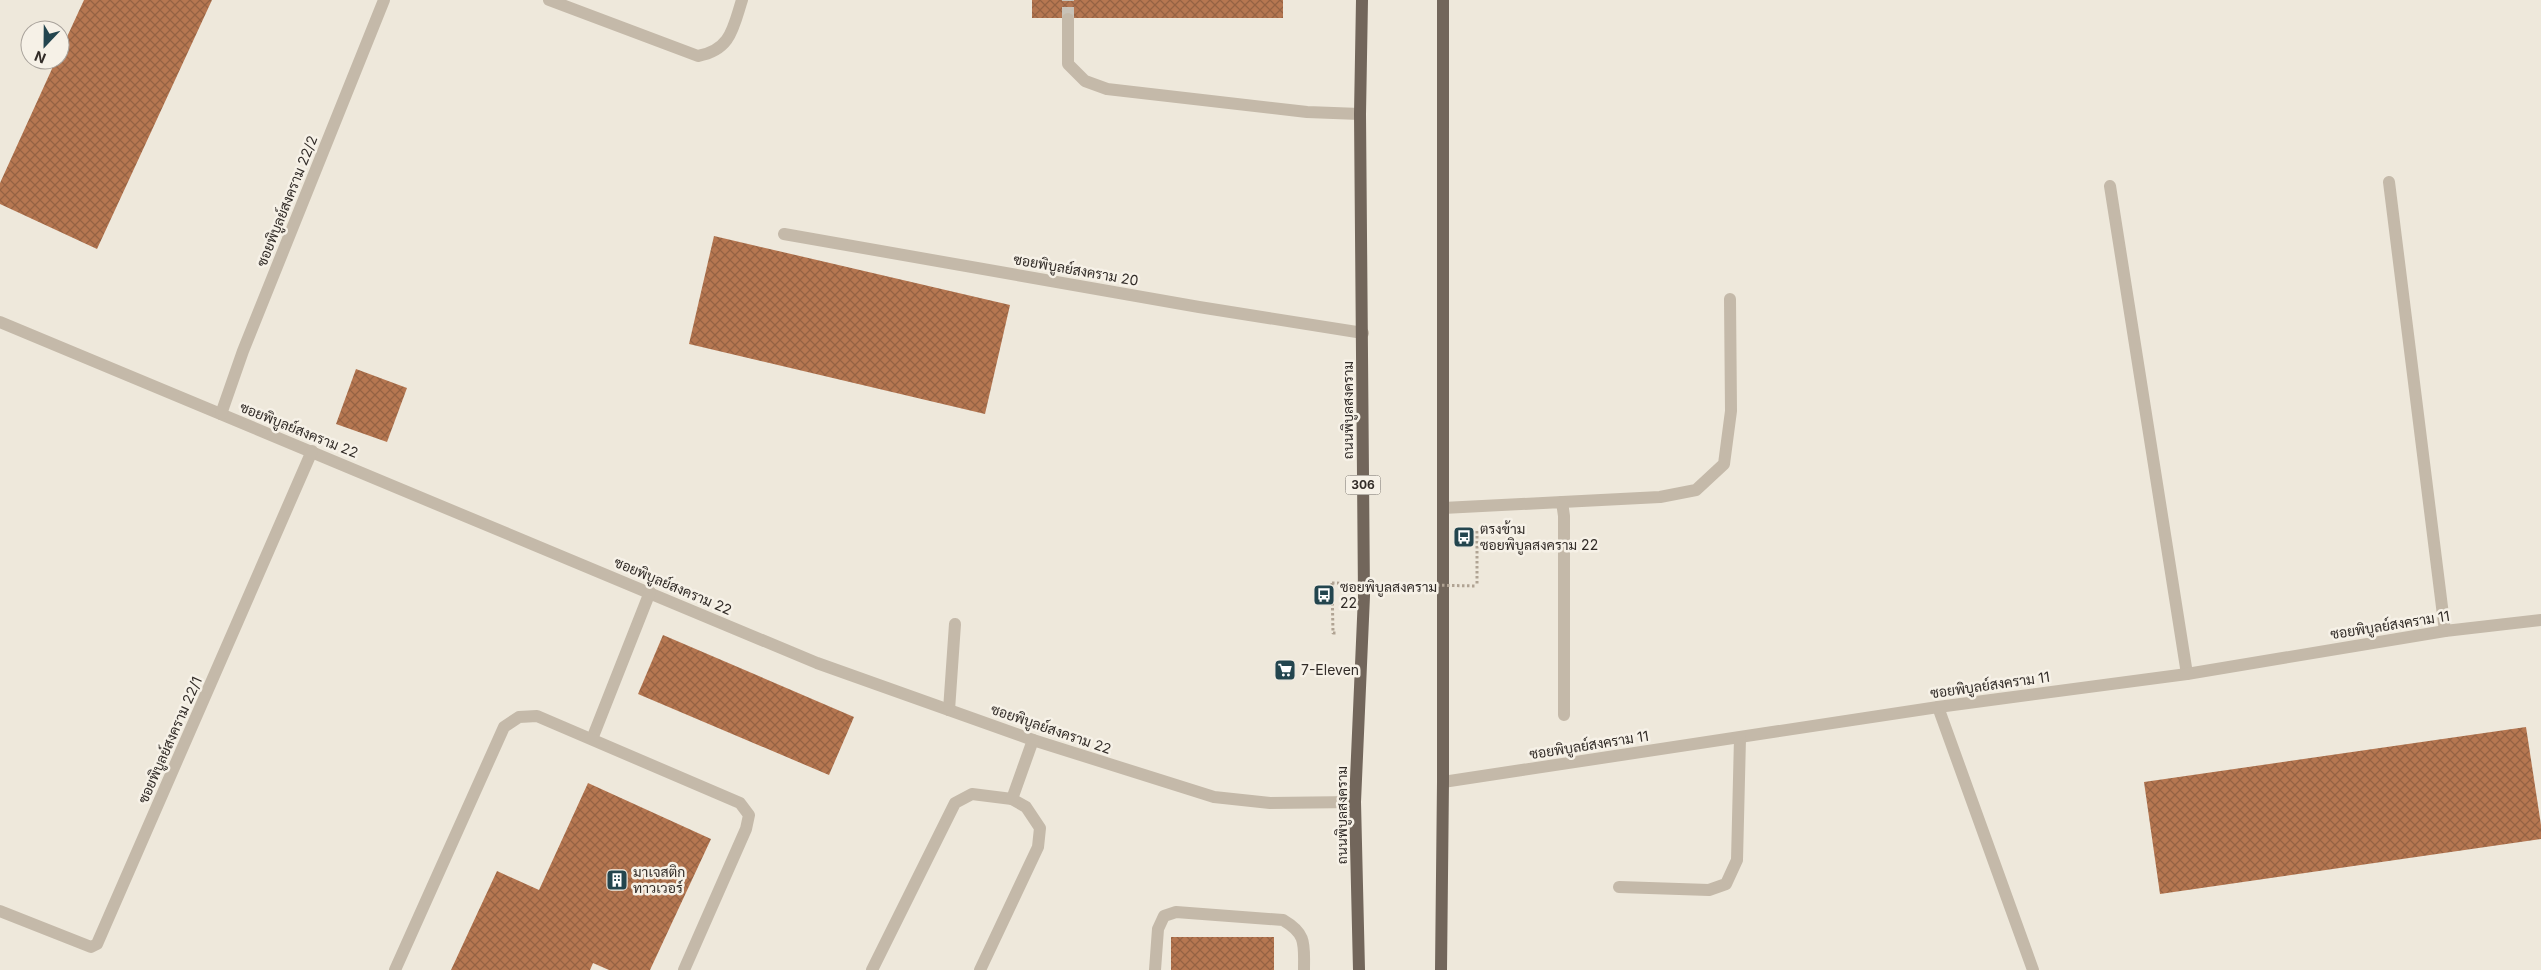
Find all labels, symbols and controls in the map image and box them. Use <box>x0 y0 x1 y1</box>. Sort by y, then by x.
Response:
north arrow <box>20 20 70 70</box>
text: N <box>32 48 48 67</box>
street label: ซอยพิบูลย์สงคราม 22/2 <box>252 133 322 270</box>
street label: ซอยพิบูลย์สงคราม 20 <box>1012 250 1140 291</box>
street label: ถนนพิบูลสงคราม <box>1339 361 1358 459</box>
street label: ซอยพิบูลย์สงคราม 22 <box>237 398 361 463</box>
road number: 306 <box>1346 476 1380 494</box>
place label: ตรงข้าม ซอยพิบูลสงคราม 22 <box>1480 520 1598 555</box>
bus stop icon: ตรงข้าม ซอยพิบูลสงคราม 22 <box>1452 525 1476 549</box>
street label: ซอยพิบูลย์สงคราม 22 <box>611 553 735 620</box>
place label: ซอยพิบูลสงคราม 22 <box>1340 578 1437 611</box>
bus stop icon: ซอยพิบูลสงคราม 22 <box>1312 583 1336 607</box>
street label: ซอยพิบูลย์สงคราม 11 <box>2329 607 2451 644</box>
supermarket icon: 7-Eleven <box>1273 658 1297 682</box>
place label: 7-Eleven <box>1301 661 1359 678</box>
street label: ซอยพิบูลย์สงคราม 11 <box>1929 668 2051 703</box>
street label: ซอยพิบูลย์สงคราม 22/1 <box>134 674 207 807</box>
street label: ซอยพิบูลย์สงคราม 22 <box>988 700 1114 759</box>
street label: ซอยพิบูลย์สงคราม 11 <box>1528 727 1650 764</box>
street label: ถนนพิบูลสงคราม <box>1333 766 1352 864</box>
place label: มาเจสติก ทาวเวอร์ <box>633 863 685 896</box>
building icon: มาเจสติก ทาวเวอร์ <box>605 868 629 892</box>

